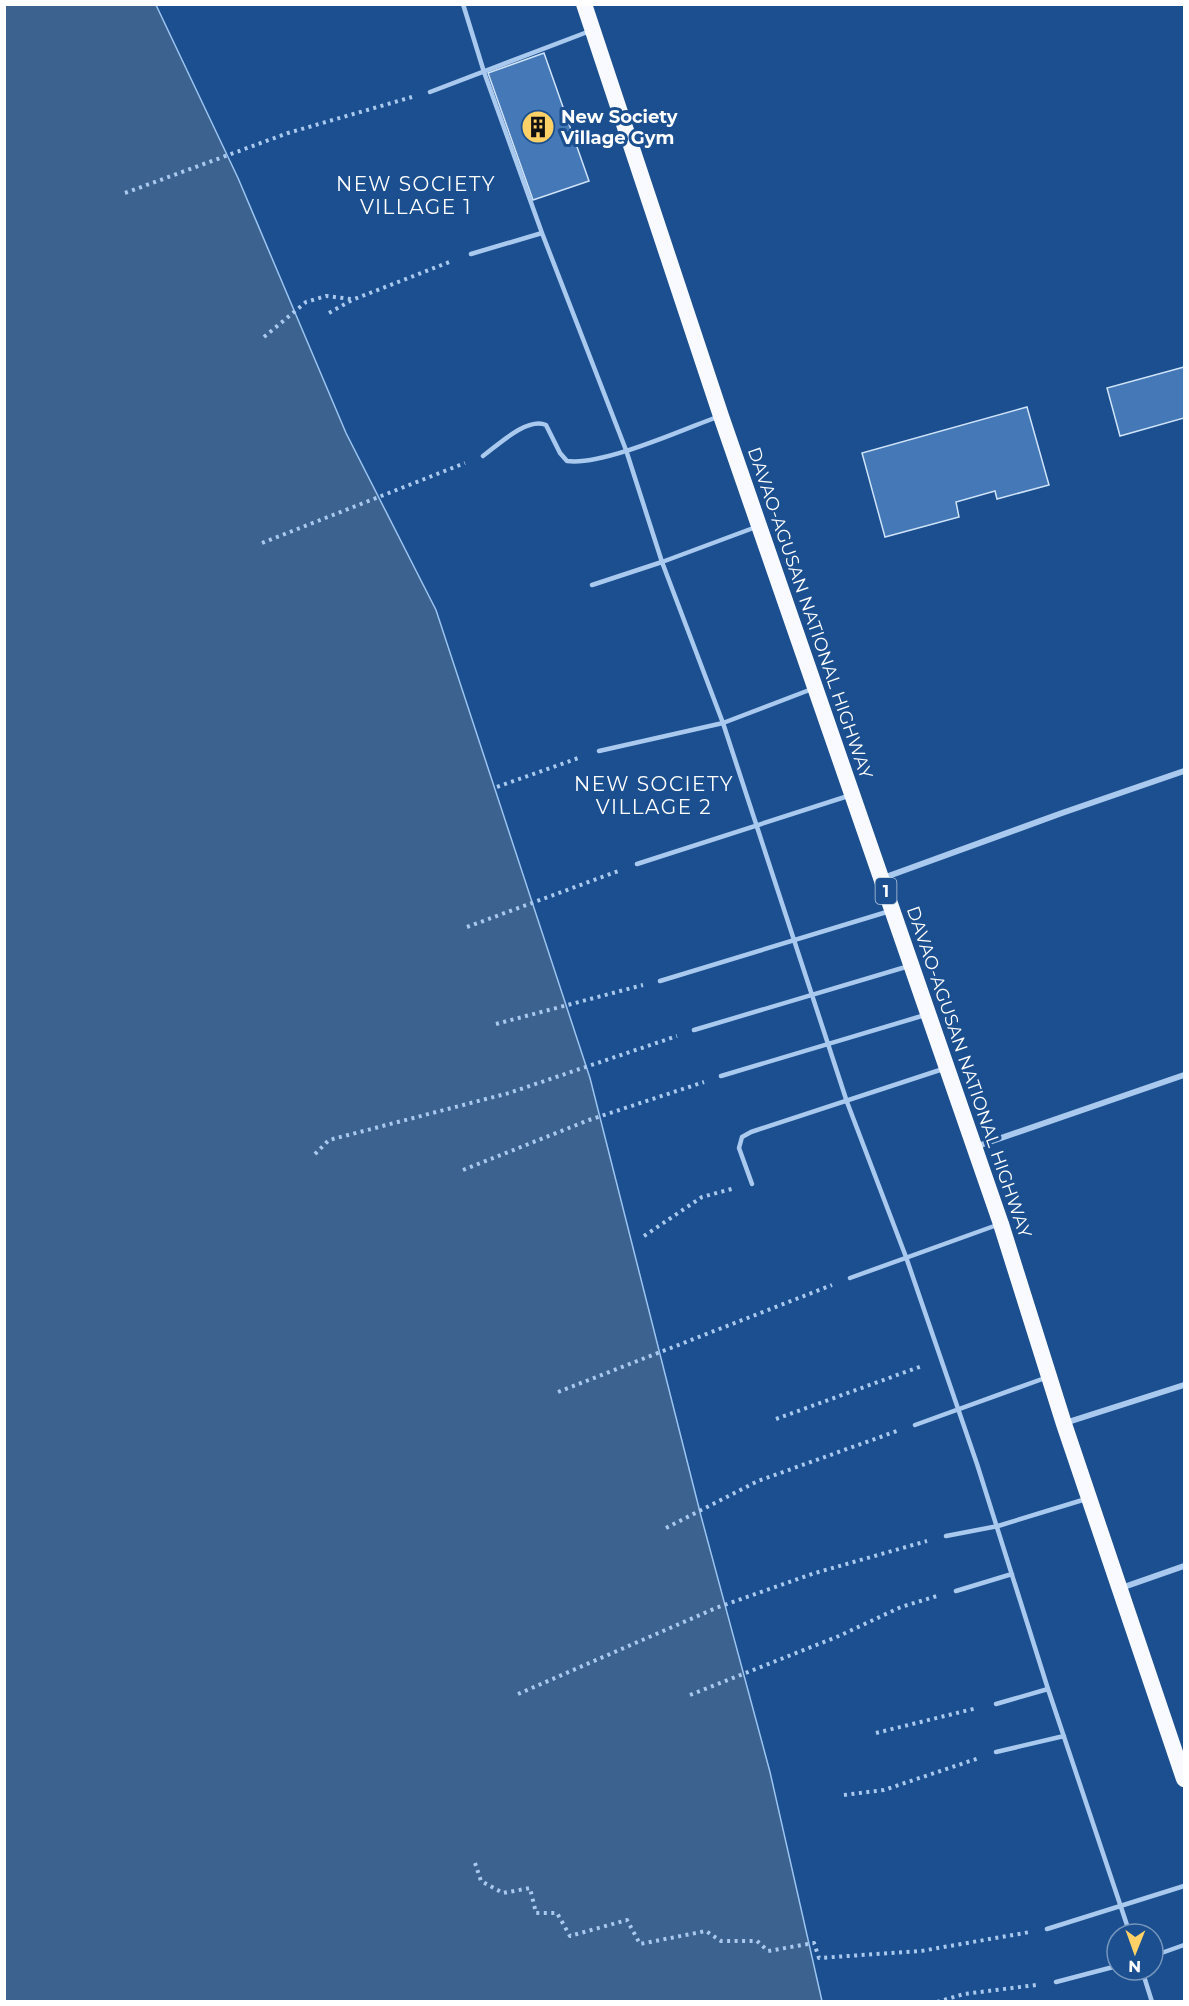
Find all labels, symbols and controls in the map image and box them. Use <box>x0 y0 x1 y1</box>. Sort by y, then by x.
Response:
place label: New Society Village Gym <box>560 106 678 149</box>
building icon: New Society Village Gym <box>520 109 556 145</box>
district label: NEW SOCIETY VILLAGE 1 <box>336 172 496 219</box>
street label: DAVAO-AGUSAN NATIONAL HIGHWAY <box>743 444 877 782</box>
district label: NEW SOCIETY VILLAGE 2 <box>574 772 734 819</box>
road number: 1 <box>876 878 896 904</box>
street label: DAVAO-AGUSAN NATIONAL HIGHWAY <box>902 903 1036 1241</box>
north arrow <box>1105 1922 1165 1982</box>
text: N <box>1128 1957 1141 1976</box>

